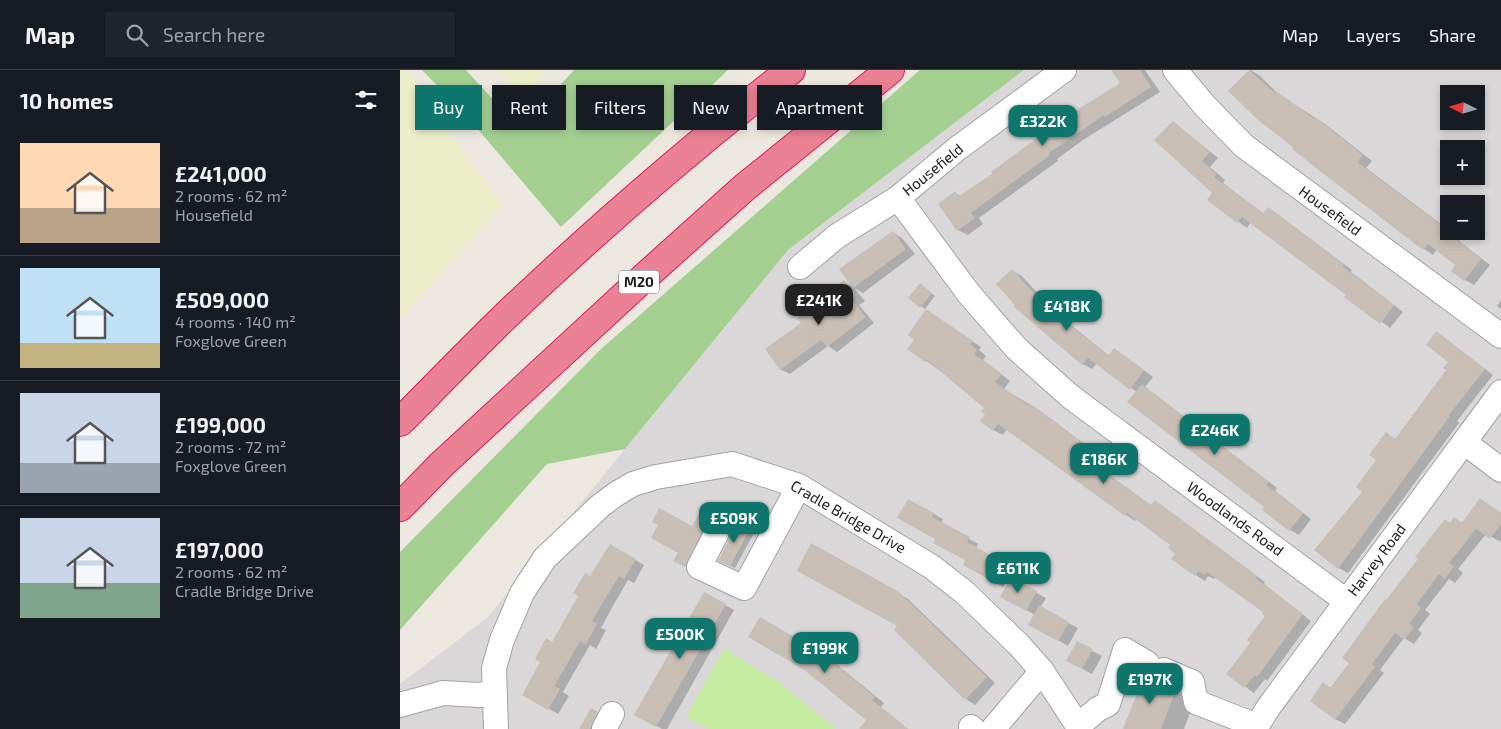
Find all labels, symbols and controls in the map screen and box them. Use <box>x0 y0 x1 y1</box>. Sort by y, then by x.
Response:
search box <box>105 12 455 57</box>
text: Map <box>25 20 75 49</box>
icon: search <box>123 21 151 49</box>
text: Search here <box>163 23 265 46</box>
text: Map <box>1282 24 1318 46</box>
text: Layers <box>1346 24 1401 46</box>
text: Share <box>1429 24 1476 46</box>
chip: Buy <box>415 85 482 130</box>
chip: Rent <box>492 85 566 130</box>
chip: Filters <box>576 85 664 130</box>
chip: New <box>674 85 747 130</box>
chip: Apartment <box>757 85 882 130</box>
north arrow <box>1440 85 1485 130</box>
map controls <box>1440 85 1485 240</box>
icon: filters <box>352 86 380 114</box>
text: 10 homes <box>20 88 113 113</box>
pin: £322K <box>1008 104 1078 147</box>
text: £322K <box>1019 111 1067 130</box>
street label: Housefield <box>898 139 966 199</box>
button: + <box>1440 140 1485 185</box>
text: £241,000 <box>175 161 267 186</box>
icon: home <box>60 163 120 223</box>
street label: Housefield <box>1296 181 1365 239</box>
text: 2 rooms · 62 m² <box>175 186 287 205</box>
button: − <box>1440 195 1485 240</box>
text: Housefield <box>175 205 253 224</box>
road number: M20 <box>619 270 659 293</box>
pin: £241K <box>784 284 854 326</box>
text: £509,000 <box>175 287 269 312</box>
icon: home <box>60 288 120 348</box>
text: £241K <box>796 290 842 309</box>
pin: £418K <box>1032 290 1102 332</box>
text: £418K <box>1044 296 1090 315</box>
text: 4 rooms · 140 m² <box>175 312 296 331</box>
text: Foxglove Green <box>175 331 287 350</box>
text: £199,000 <box>175 412 266 437</box>
icon: home <box>60 413 120 473</box>
pin: £246K <box>1180 414 1250 456</box>
text: £246K <box>1191 420 1239 439</box>
text: 2 rooms · 72 m² <box>175 437 286 456</box>
pin: £186K <box>1069 442 1139 485</box>
text: £186K <box>1081 449 1127 468</box>
text: Foxglove Green <box>175 456 287 475</box>
street label: Cradle Bridge Drive <box>788 476 909 556</box>
street label: Woodlands Road <box>1184 477 1287 559</box>
pin: £509K <box>699 502 769 544</box>
text: £509K <box>710 508 758 527</box>
street label: Harvey Road <box>1343 520 1409 599</box>
text: £197,000 <box>175 537 264 562</box>
icon: home <box>60 538 120 598</box>
pin: £611K <box>983 552 1053 594</box>
text: £611K <box>997 558 1039 577</box>
text: 2 rooms · 62 m² <box>175 562 287 581</box>
text: Cradle Bridge Drive <box>175 581 314 600</box>
pin: £500K <box>645 618 715 660</box>
text: £500K <box>656 624 704 643</box>
pin: £199K <box>790 632 860 674</box>
text: £199K <box>802 638 848 657</box>
pin: £197K <box>1115 662 1185 705</box>
text: £197K <box>1128 669 1172 688</box>

